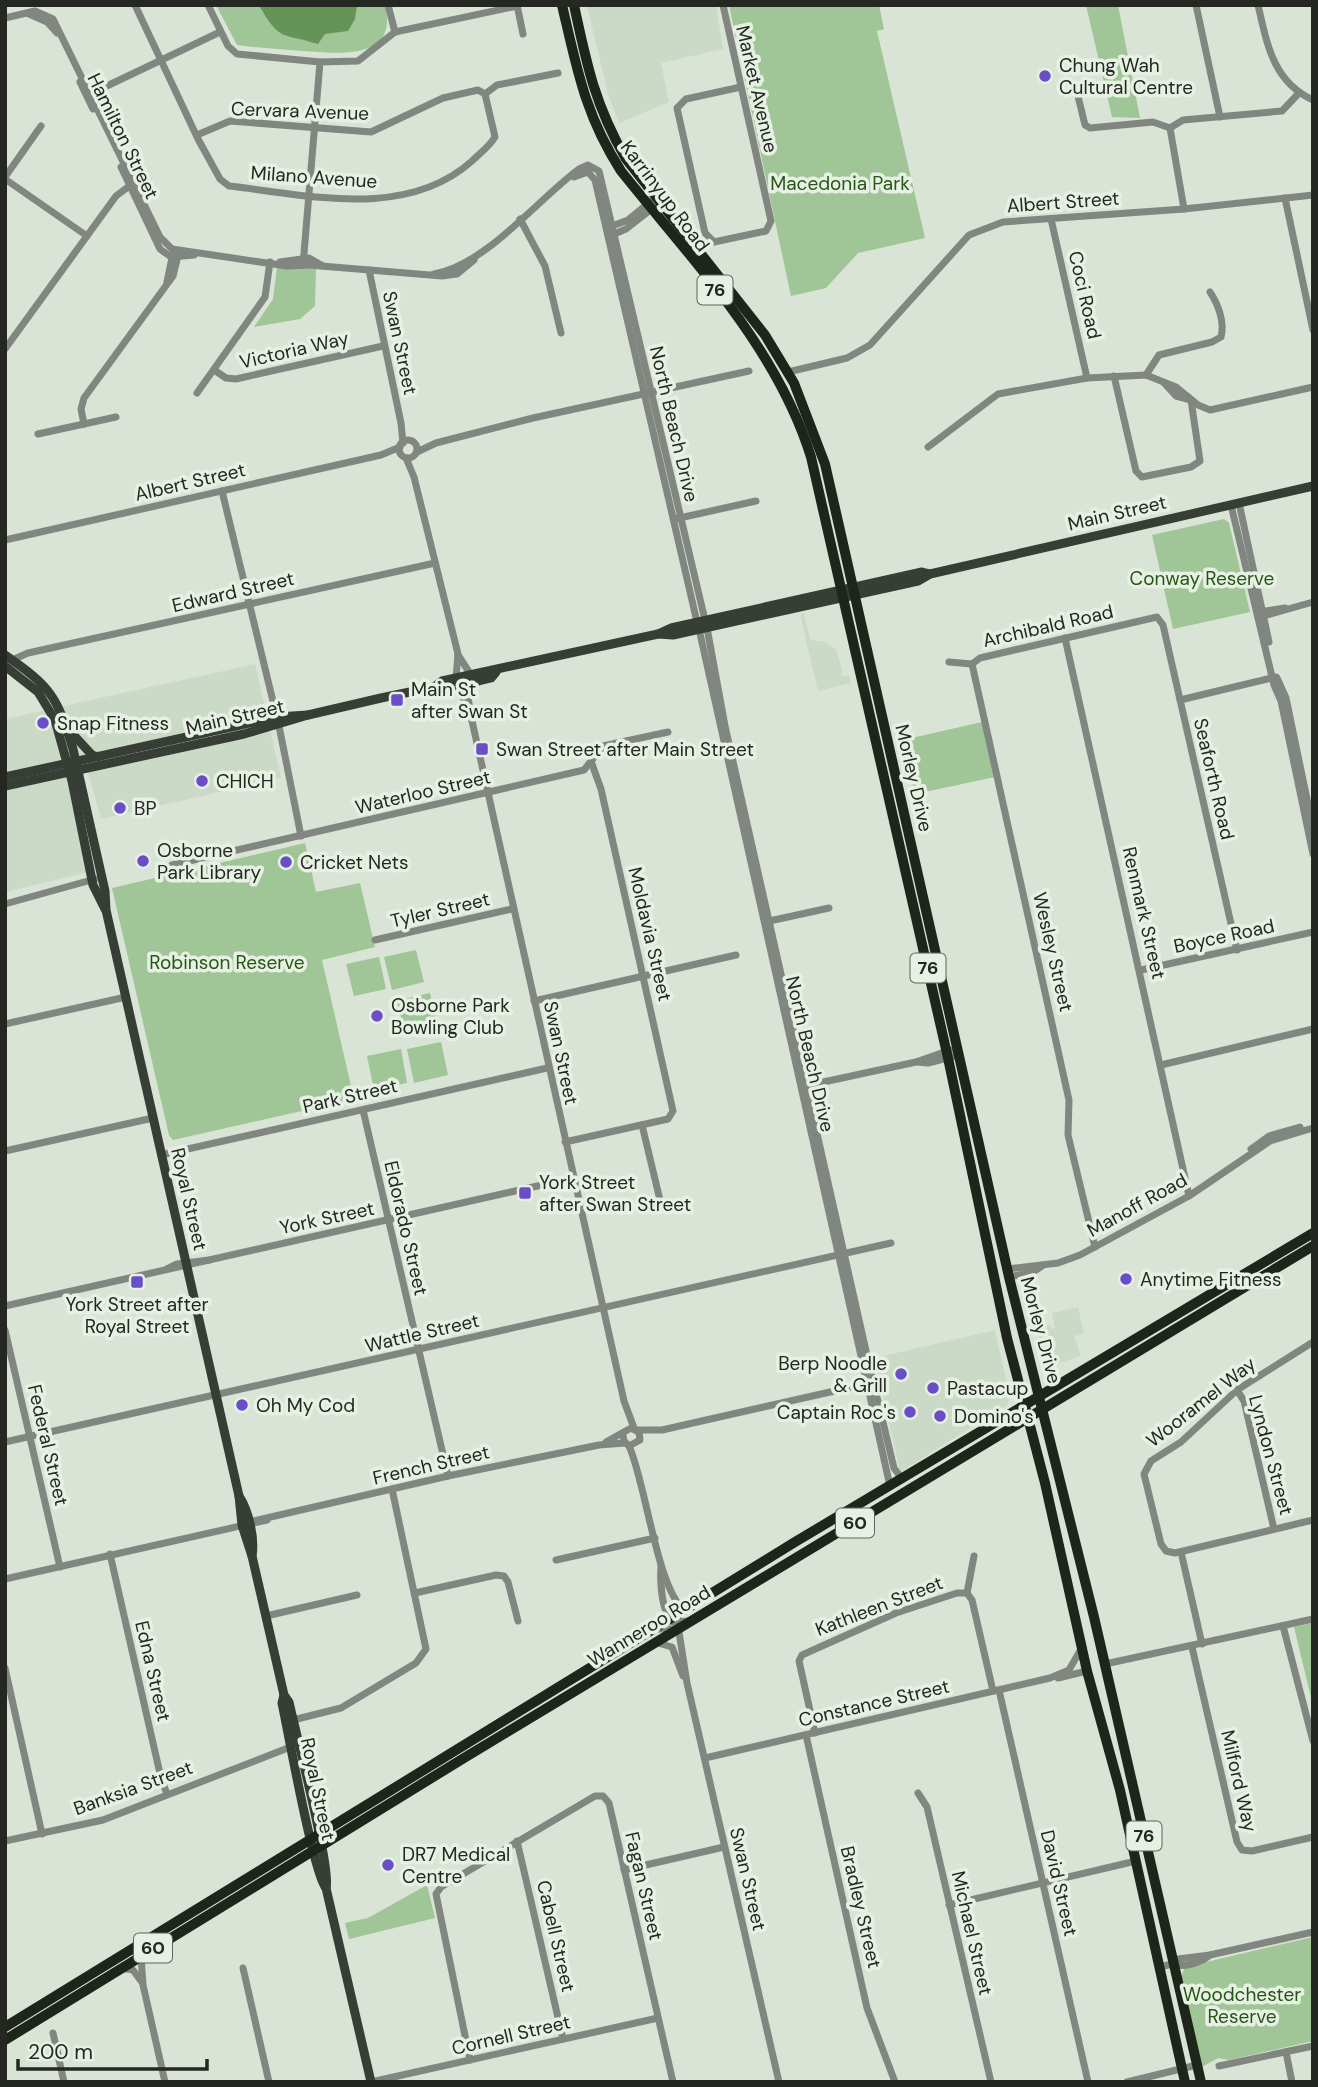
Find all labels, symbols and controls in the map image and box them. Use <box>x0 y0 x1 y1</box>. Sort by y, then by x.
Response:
street label: Market Avenue <box>730 23 784 155</box>
place label: Chung Wah Cultural Centre <box>1059 53 1193 100</box>
marker: Chung Wah Cultural Centre <box>1037 68 1053 84</box>
street label: Hamilton Street <box>82 69 164 203</box>
street label: Cervara Avenue <box>230 96 370 126</box>
street label: Karrinyup Road <box>615 135 715 257</box>
street label: Milano Avenue <box>250 160 378 194</box>
park label: Macedonia Park <box>770 171 910 196</box>
street label: Albert Street <box>1006 186 1120 218</box>
street label: Coci Road <box>1063 249 1107 341</box>
road number: 76 <box>698 276 732 304</box>
street label: Swan Street <box>377 289 423 397</box>
street label: Victoria Way <box>237 325 351 375</box>
street label: North Beach Drive <box>644 344 704 504</box>
street label: Albert Street <box>132 457 248 507</box>
street label: Main Street <box>1065 489 1169 537</box>
street label: Edward Street <box>169 566 297 618</box>
park label: Conway Reserve <box>1130 566 1274 591</box>
street label: Archibald Road <box>980 599 1116 653</box>
place label: Main St after Swan St <box>411 677 528 724</box>
marker: Main St after Swan St <box>389 692 405 708</box>
street label: Main Street <box>183 693 287 741</box>
place label: Snap Fitness <box>57 711 169 736</box>
marker: Snap Fitness <box>35 715 51 731</box>
street label: Seaforth Road <box>1188 716 1240 842</box>
street label: Morley Drive <box>889 722 939 834</box>
place label: Swan Street after Main Street <box>496 737 754 762</box>
marker: Swan Street after Main Street <box>474 741 490 757</box>
street label: Waterloo Street <box>353 764 493 820</box>
place label: CHICH <box>216 769 274 794</box>
marker: CHICH <box>194 773 210 789</box>
place label: BP <box>134 796 156 821</box>
marker: BP <box>112 800 128 816</box>
place label: Osborne Park Library <box>157 838 261 885</box>
street label: Renmark Street <box>1117 844 1171 982</box>
place label: Cricket Nets <box>300 850 409 875</box>
marker: Osborne Park Library <box>135 853 151 869</box>
marker: Cricket Nets <box>278 854 294 870</box>
street label: Moldavia Street <box>622 864 678 1004</box>
street label: Tyler Street <box>388 886 492 934</box>
street label: Wesley Street <box>1027 890 1079 1014</box>
street label: Boyce Road <box>1171 913 1277 959</box>
park label: Robinson Reserve <box>149 950 305 975</box>
road number: 76 <box>911 953 946 982</box>
street label: North Beach Drive <box>780 974 840 1134</box>
place label: Osborne Park Bowling Club <box>391 993 510 1040</box>
street label: Swan Street <box>538 999 584 1107</box>
marker: Osborne Park Bowling Club <box>369 1008 385 1024</box>
street label: Park Street <box>300 1073 400 1119</box>
street label: Royal Street <box>165 1145 213 1253</box>
street label: Eldorado Street <box>378 1158 434 1298</box>
street label: Manoff Road <box>1083 1167 1191 1243</box>
place label: York Street after Swan Street <box>539 1170 691 1217</box>
marker: York Street after Swan Street <box>517 1185 533 1201</box>
street label: York Street <box>277 1196 377 1240</box>
place label: Anytime Fitness <box>1140 1267 1282 1292</box>
marker: Anytime Fitness <box>1118 1271 1134 1287</box>
marker: York Street after Royal Street <box>129 1274 145 1290</box>
street label: Morley Drive <box>1015 1274 1067 1386</box>
place label: York Street after Royal Street <box>66 1292 209 1339</box>
street label: Wattle Street <box>362 1308 482 1358</box>
place label: Berp Noodle & Grill <box>778 1351 887 1398</box>
street label: Wooramel Way <box>1141 1351 1261 1453</box>
marker: Berp Noodle & Grill <box>893 1366 909 1382</box>
place label: Pastacup <box>947 1376 1028 1401</box>
marker: Pastacup <box>925 1380 941 1396</box>
street label: Federal Street <box>22 1382 74 1508</box>
street label: Lyndon Street <box>1243 1392 1299 1518</box>
place label: Oh My Cod <box>256 1393 355 1418</box>
marker: Oh My Cod <box>234 1397 250 1413</box>
place label: Captain Roc's <box>777 1400 896 1425</box>
marker: Captain Roc's <box>902 1404 918 1420</box>
place label: Domino's <box>954 1404 1034 1429</box>
marker: Domino's <box>932 1408 948 1424</box>
street label: French Street <box>370 1439 492 1491</box>
road number: 60 <box>836 1508 874 1538</box>
street label: Kathleen Street <box>812 1570 946 1642</box>
street label: Wanneroo Road <box>583 1580 715 1672</box>
street label: Edna Street <box>129 1618 177 1724</box>
street label: Constance Street <box>796 1673 952 1733</box>
street label: Milford Way <box>1215 1728 1263 1835</box>
street label: Royal Street <box>295 1735 341 1843</box>
street label: Banksia Street <box>70 1755 196 1821</box>
road number: 76 <box>1126 1822 1162 1850</box>
street label: Swan Street <box>724 1825 772 1933</box>
street label: David Street <box>1035 1827 1083 1939</box>
street label: Fagan Street <box>619 1829 669 1943</box>
place label: DR7 Medical Centre <box>402 1842 510 1889</box>
street label: Bradley Street <box>835 1843 887 1971</box>
marker: DR7 Medical Centre <box>380 1857 396 1873</box>
street label: Michael Street <box>946 1869 998 1997</box>
street label: Cabell Street <box>531 1878 581 1994</box>
road number: 60 <box>134 1934 172 1962</box>
park label: Woodchester Reserve <box>1183 1982 1301 2029</box>
street label: Cornell Street <box>449 2009 573 2061</box>
scale bar <box>18 2028 206 2072</box>
text: 200 m <box>28 2038 93 2066</box>

